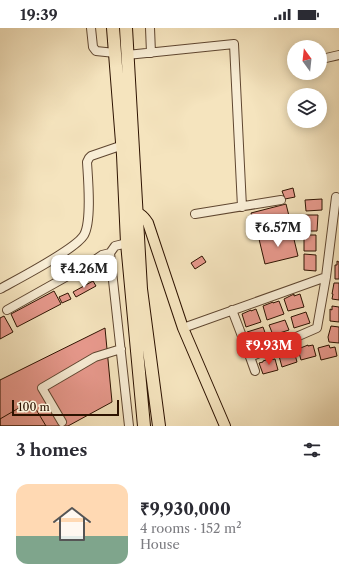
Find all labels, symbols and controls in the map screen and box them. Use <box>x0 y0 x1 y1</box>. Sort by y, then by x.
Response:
text: 19:39 <box>20 5 58 24</box>
north arrow <box>287 40 327 80</box>
map controls <box>287 40 327 128</box>
button: layers <box>287 88 327 128</box>
pin: ₹6.57M <box>245 214 311 248</box>
text: ₹6.57M <box>255 219 301 235</box>
pin: ₹4.26M <box>51 255 117 289</box>
text: ₹4.26M <box>60 260 108 276</box>
pin: ₹9.93M <box>236 332 302 366</box>
text: ₹9.93M <box>246 337 292 353</box>
scale bar <box>12 398 119 417</box>
text: 100 m <box>18 400 50 414</box>
icon: filters <box>301 439 323 461</box>
text: 3 homes <box>16 440 87 460</box>
text: ₹9,930,000 <box>140 499 231 519</box>
icon: home <box>48 500 96 548</box>
text: 4 rooms · 152 m² <box>140 520 241 536</box>
text: House <box>140 536 180 552</box>

